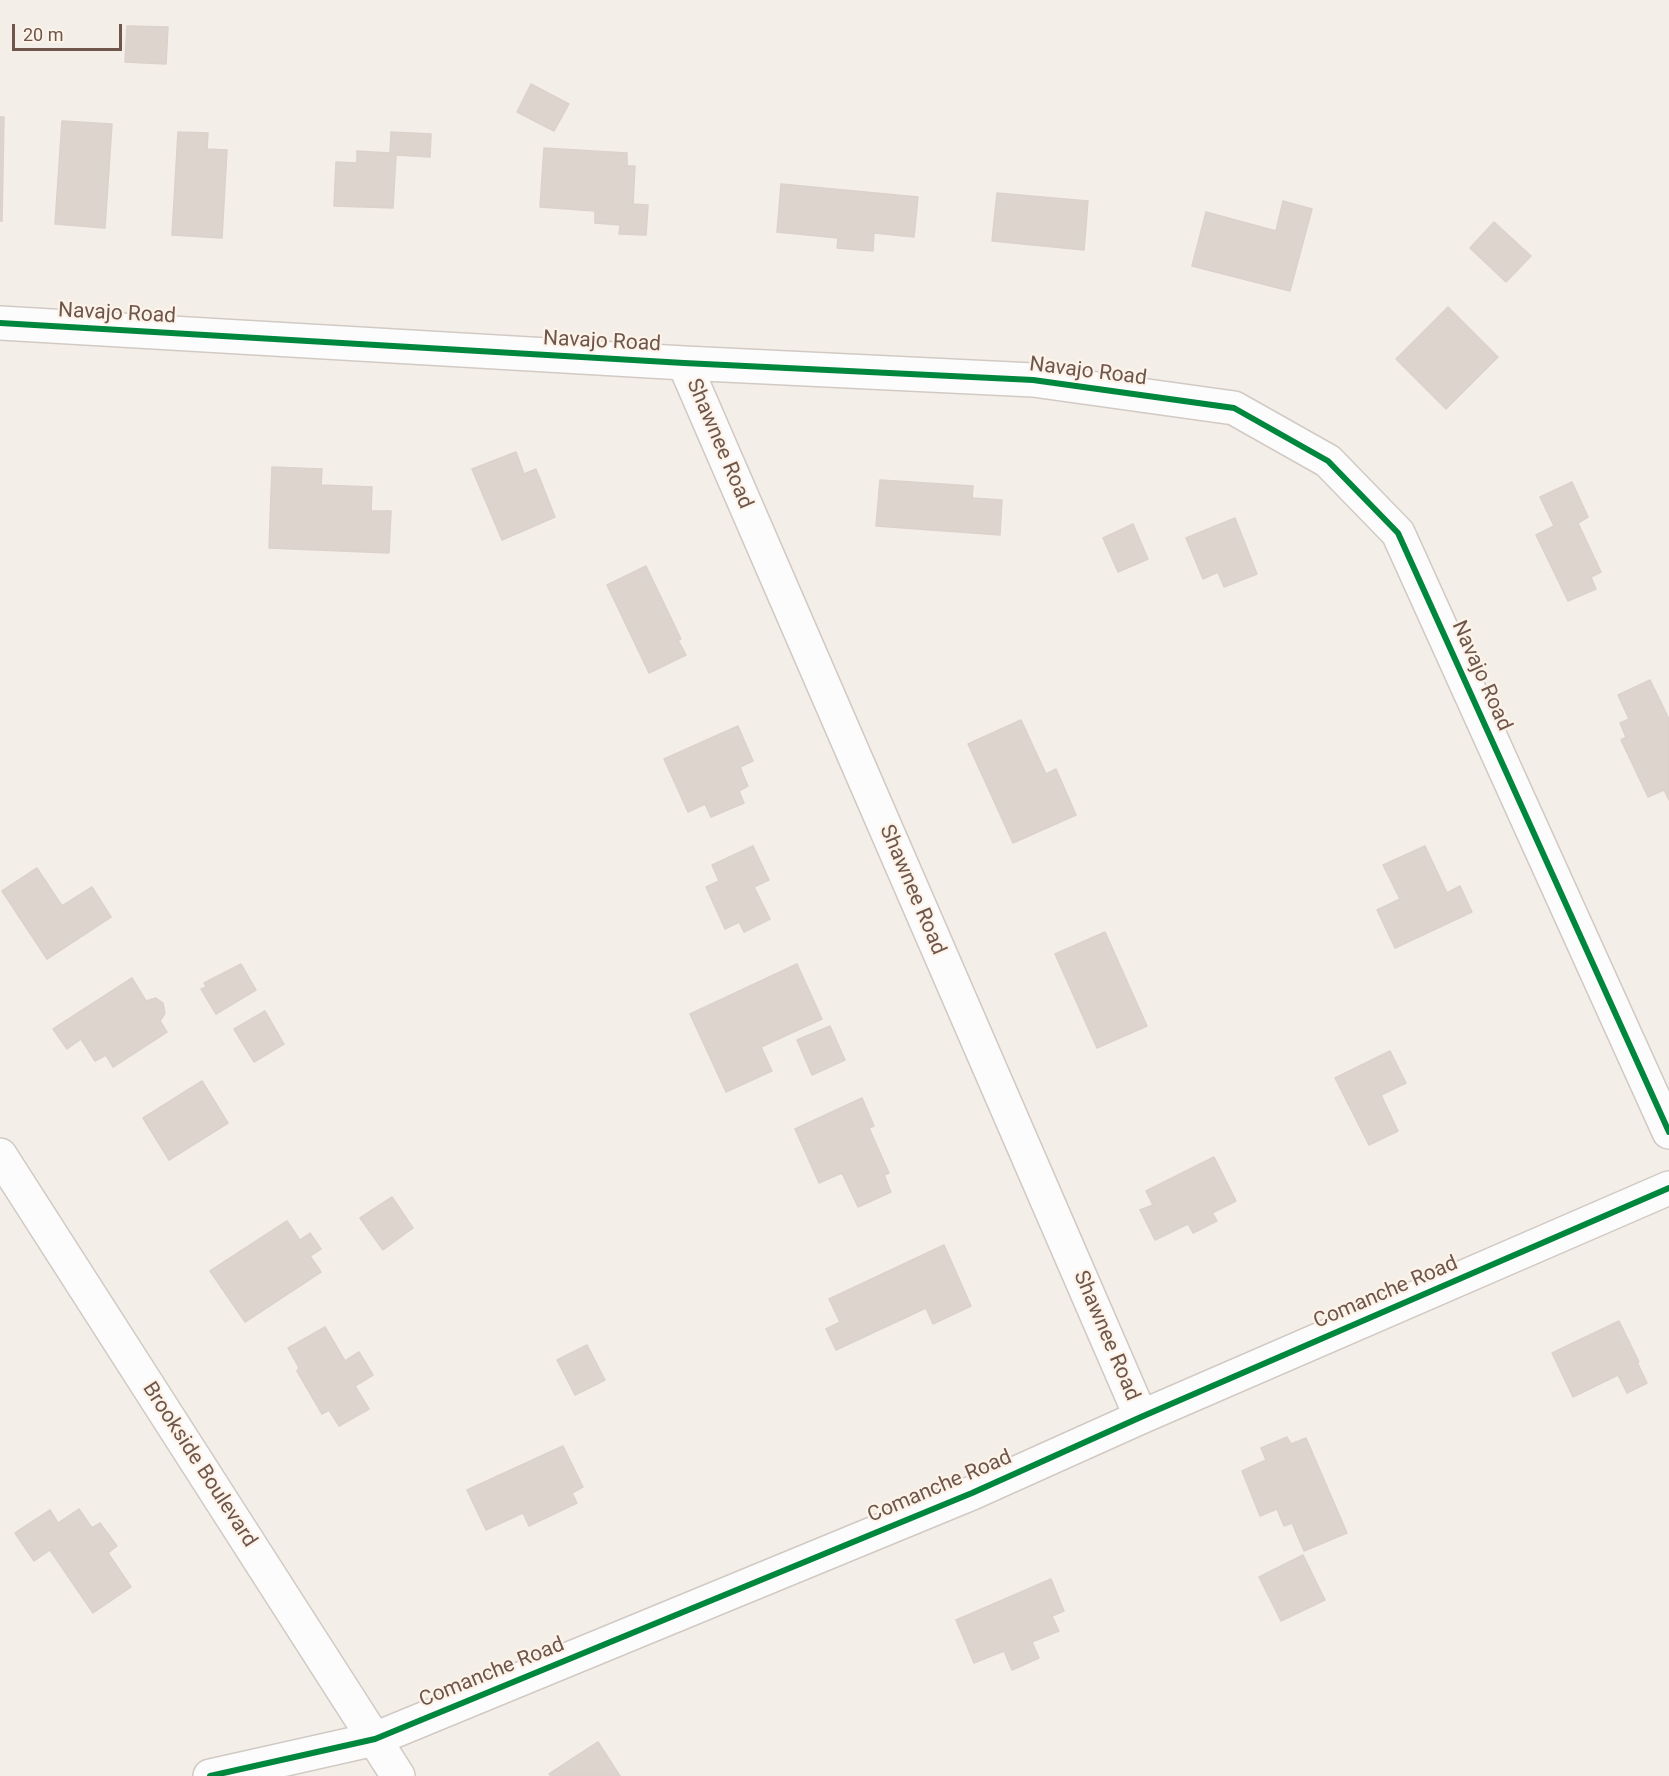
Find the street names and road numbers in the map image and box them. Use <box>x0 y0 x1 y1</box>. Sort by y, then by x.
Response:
street label: Navajo Road <box>57 298 177 330</box>
street label: Navajo Road <box>542 326 662 358</box>
street label: Navajo Road <box>1028 352 1148 392</box>
street label: Shawnee Road <box>680 375 758 513</box>
street label: Navajo Road <box>1445 617 1517 735</box>
street label: Shawnee Road <box>873 821 951 959</box>
street label: Comanche Road <box>1310 1251 1462 1335</box>
street label: Shawnee Road <box>1067 1267 1145 1405</box>
street label: Brookside Boulevard <box>136 1378 262 1552</box>
street label: Comanche Road <box>864 1445 1016 1529</box>
street label: Comanche Road <box>416 1632 568 1714</box>

